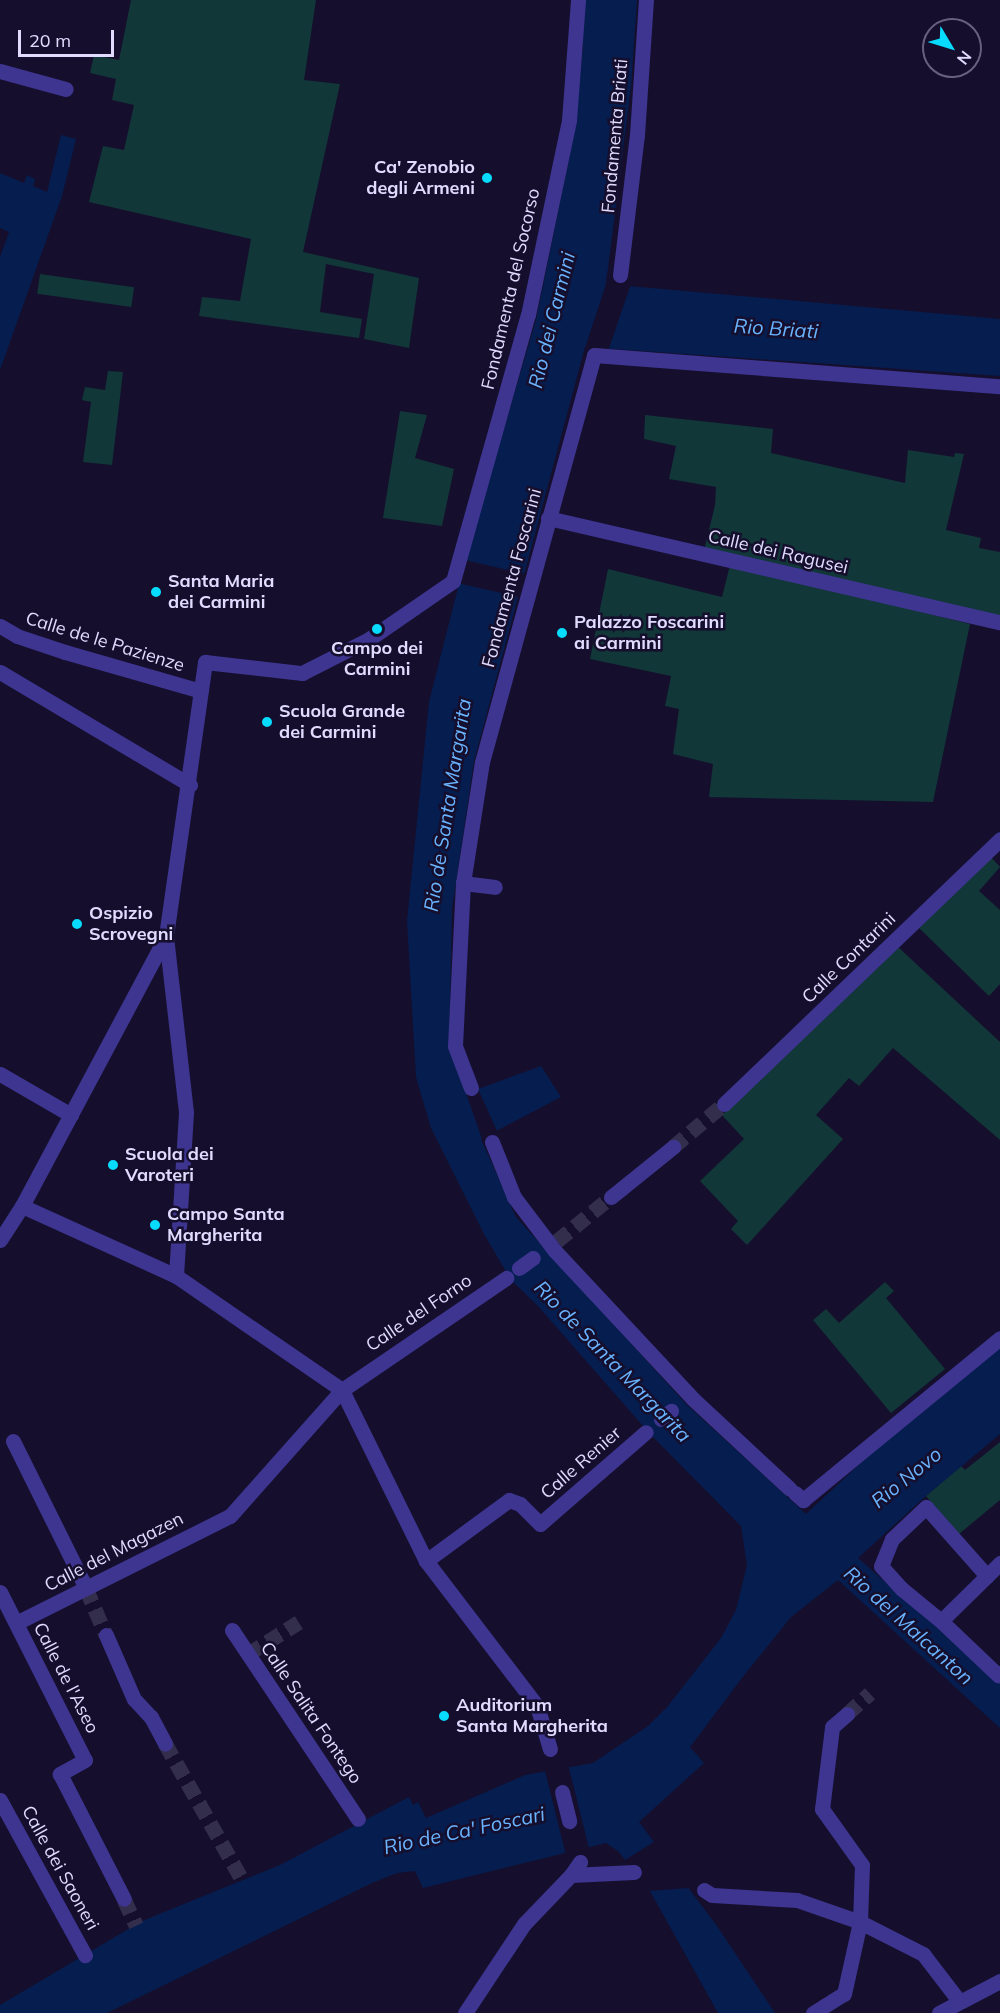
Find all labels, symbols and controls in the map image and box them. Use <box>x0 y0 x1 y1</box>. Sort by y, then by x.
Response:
scale bar <box>21 18 117 56</box>
north arrow <box>922 18 982 78</box>
text: 20 m <box>29 29 71 52</box>
text: N <box>953 47 976 69</box>
street label: Fondamenta Briati <box>598 58 632 214</box>
place label: Ca' Zenobio degli Armeni <box>366 157 475 200</box>
marker: Ca' Zenobio degli Armeni <box>480 171 494 185</box>
street label: Fondamenta del Socorso <box>477 186 545 392</box>
water label: Rio dei Carmini <box>522 249 580 391</box>
water label: Rio Briati <box>733 313 819 343</box>
street label: Fondamenta Foscarini <box>478 486 546 670</box>
street label: Calle dei Ragusei <box>706 525 850 579</box>
place label: Santa Maria dei Carmini <box>168 571 274 614</box>
marker: Santa Maria dei Carmini <box>149 585 163 599</box>
street label: Calle de le Pazienze <box>23 608 187 676</box>
place label: Palazzo Foscarini ai Carmini <box>574 612 724 654</box>
marker: Campo dei Carmini <box>370 622 384 636</box>
marker: Palazzo Foscarini ai Carmini <box>555 626 569 640</box>
place label: Campo dei Carmini <box>331 638 423 680</box>
water label: Rio de Santa Margarita <box>418 697 476 913</box>
place label: Scuola Grande dei Carmini <box>279 701 405 744</box>
marker: Scuola Grande dei Carmini <box>260 715 274 729</box>
place label: Ospizio Scrovegni <box>89 903 173 946</box>
street label: Calle Contarini <box>798 908 900 1008</box>
marker: Ospizio Scrovegni <box>70 917 84 931</box>
place label: Scuola dei Varoteri <box>125 1144 214 1186</box>
marker: Scuola dei Varoteri <box>106 1158 120 1172</box>
place label: Campo Santa Margherita <box>167 1204 285 1246</box>
marker: Campo Santa Margherita <box>148 1218 162 1232</box>
street label: Calle del Forno <box>362 1270 476 1356</box>
water label: Rio de Santa Margarita <box>530 1275 696 1447</box>
street label: Calle Renier <box>537 1422 625 1504</box>
water label: Rio Novo <box>866 1441 946 1513</box>
street label: Calle del Magazen <box>41 1508 187 1596</box>
water label: Rio del Malcanton <box>839 1561 979 1689</box>
street label: Calle de l'Aseo <box>29 1619 103 1737</box>
street label: Calle Salita Fontego <box>256 1638 366 1788</box>
place label: Auditorium Santa Margherita <box>456 1695 608 1738</box>
marker: Auditorium Santa Margherita <box>437 1709 451 1723</box>
water label: Rio de Ca' Foscari <box>381 1801 547 1859</box>
street label: Calle dei Saoneri <box>17 1802 103 1934</box>

